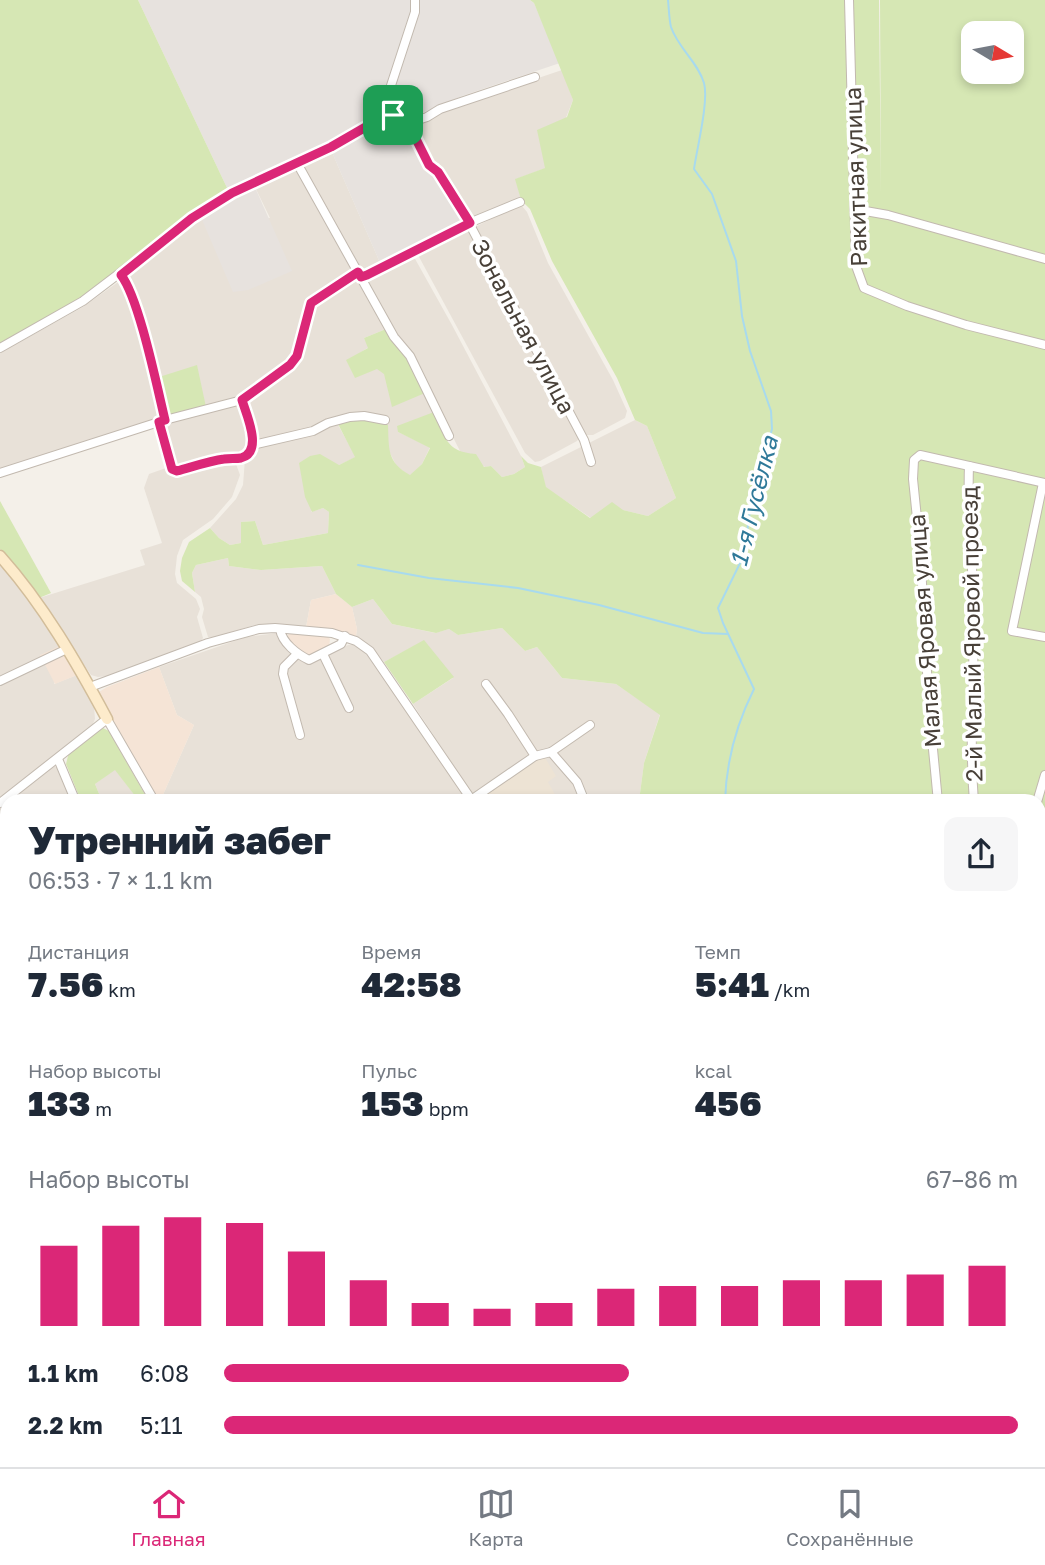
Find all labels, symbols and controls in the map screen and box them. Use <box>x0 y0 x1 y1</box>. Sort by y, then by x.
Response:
north arrow <box>961 21 1024 84</box>
map controls <box>961 21 1024 84</box>
pin <box>363 85 423 145</box>
street label: Ракитная улица <box>838 87 872 267</box>
icon: arrive <box>374 96 412 134</box>
street label: Зональная улица <box>466 234 582 418</box>
water label: 1-я Гусёлка <box>723 432 784 569</box>
street label: 2-й Малый Яровой проезд <box>954 486 988 782</box>
street label: Малая Яровая улица <box>902 513 946 749</box>
text: Утренний забег <box>28 817 331 862</box>
button: share <box>944 817 1018 891</box>
text: 06:53 · 7 × 1.1 km <box>28 866 213 894</box>
text: Дистанция <box>28 940 129 963</box>
text: Время <box>361 940 421 963</box>
text: Темп <box>695 940 741 963</box>
text: 7.56 <box>28 963 104 1005</box>
text: 42:58 <box>361 963 462 1005</box>
text: 5:41 <box>695 963 769 1005</box>
text: km <box>104 978 136 1001</box>
text: /km <box>769 978 810 1001</box>
text: Набор высоты <box>28 1059 162 1082</box>
text: Пульс <box>361 1059 417 1082</box>
text: kcal <box>695 1059 732 1082</box>
text: 133 <box>28 1082 91 1124</box>
text: 153 <box>361 1082 424 1124</box>
text: 456 <box>695 1082 762 1124</box>
text: m <box>91 1097 112 1120</box>
text: bpm <box>424 1097 469 1120</box>
text: Набор высоты <box>28 1165 190 1193</box>
text: 67–86 m <box>926 1165 1018 1193</box>
text: 1.1 km <box>28 1359 98 1387</box>
text: 6:08 <box>140 1359 189 1387</box>
text: 2.2 km <box>28 1411 103 1439</box>
text: 5:11 <box>140 1411 183 1439</box>
tab: Главная <box>131 1485 206 1550</box>
tab: Карта <box>468 1485 523 1550</box>
tab: Сохранённые <box>786 1485 914 1550</box>

